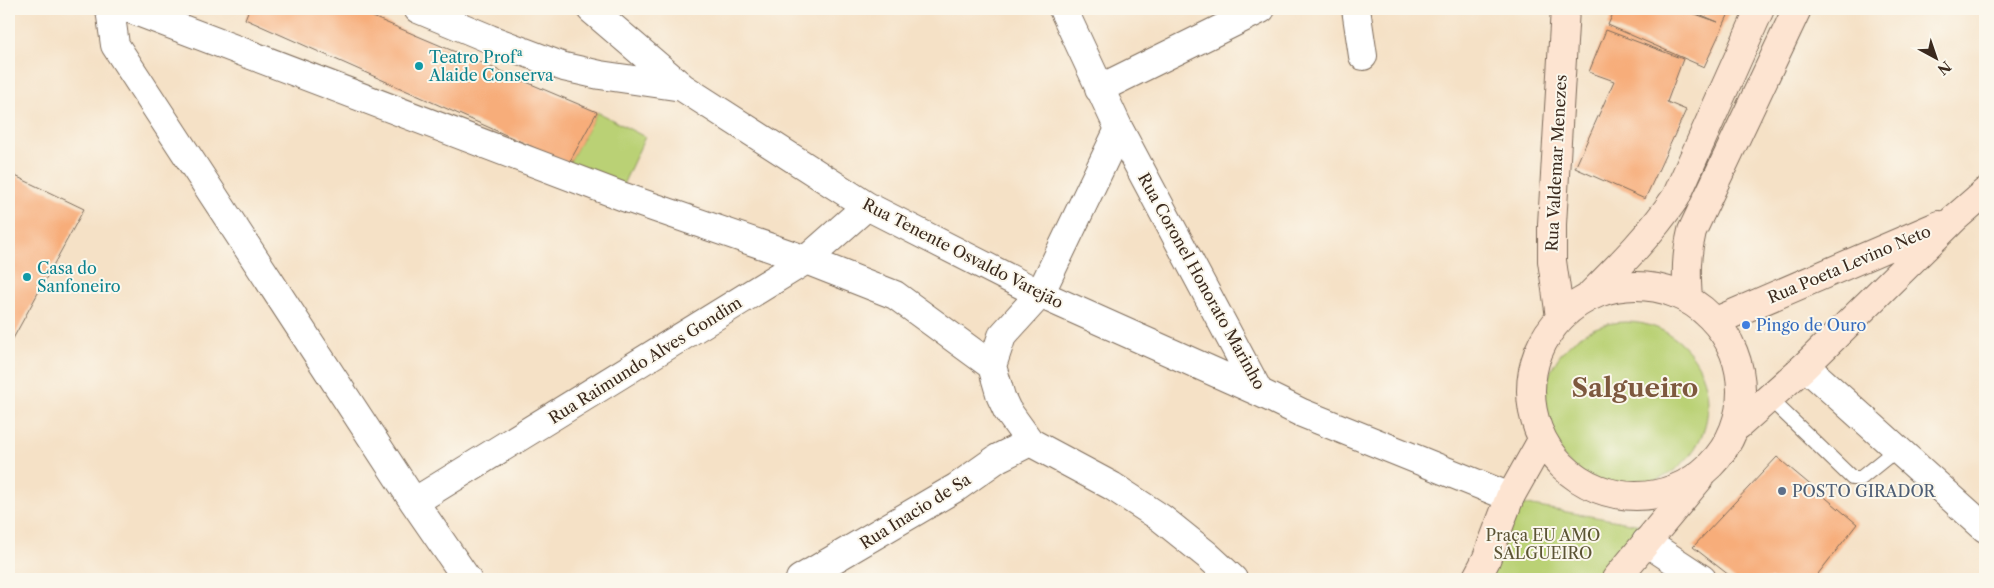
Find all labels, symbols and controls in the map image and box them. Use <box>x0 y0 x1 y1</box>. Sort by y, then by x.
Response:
north arrow <box>1912 32 1962 82</box>
place label: Teatro Profª Alaide Conserva <box>428 47 554 85</box>
text: N <box>1934 57 1955 79</box>
marker: Teatro Profª Alaide Conserva <box>413 60 425 72</box>
street label: Rua Valdemar Menezes <box>1541 74 1571 252</box>
street label: Rua Coronel Honorato Marinho <box>1134 169 1270 393</box>
street label: Rua Tenente Osvaldo Varejão <box>859 194 1067 313</box>
street label: Rua Poeta Levino Neto <box>1764 220 1934 307</box>
place label: Casa do Sanfoneiro <box>37 258 121 296</box>
marker: Casa do Sanfoneiro <box>21 271 33 283</box>
street label: Rua Raimundo Alves Gondim <box>545 292 745 428</box>
place label: Pingo de Ouro <box>1756 315 1867 335</box>
marker: Pingo de Ouro <box>1740 319 1752 331</box>
district label: Salgueiro <box>1572 372 1698 404</box>
street label: Rua Inacio de Sa <box>856 469 975 553</box>
place label: POSTO GIRADOR <box>1792 481 1937 501</box>
marker: POSTO GIRADOR <box>1776 485 1788 497</box>
park label: Praça EU AMO SALGUEIRO <box>1486 525 1600 563</box>

